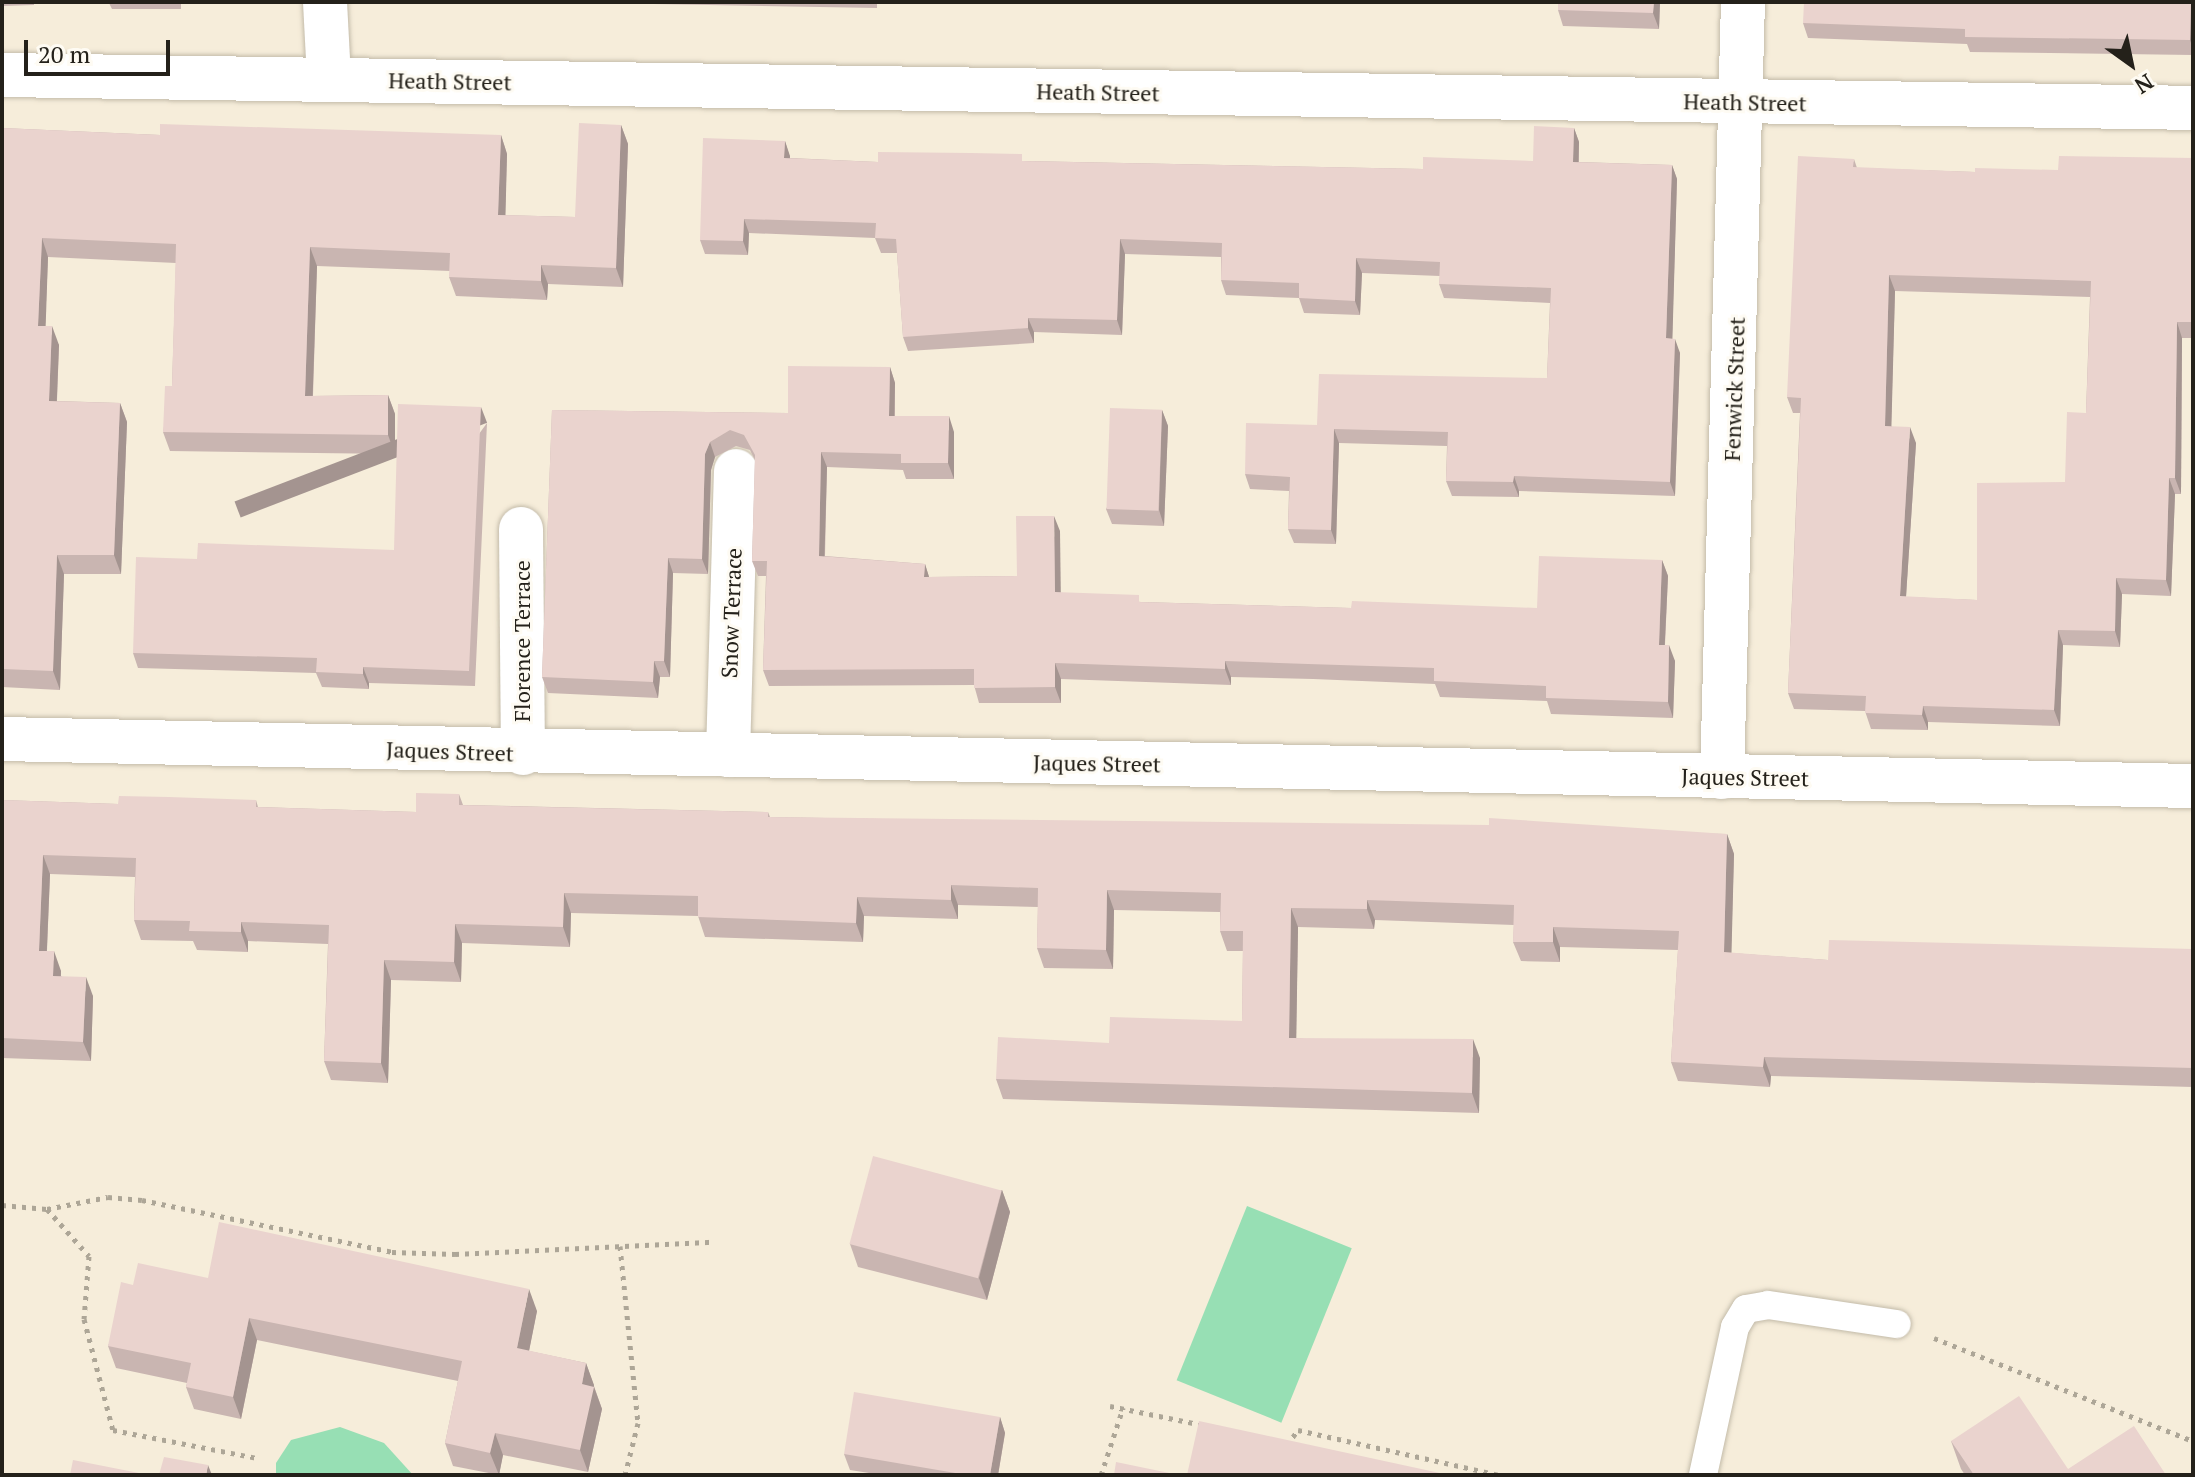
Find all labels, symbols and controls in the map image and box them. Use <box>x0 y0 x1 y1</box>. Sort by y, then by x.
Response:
scale bar <box>28 24 174 74</box>
north arrow <box>2091 24 2171 104</box>
text: 20 m <box>38 38 90 70</box>
street label: Heath Street <box>388 67 512 95</box>
text: N <box>2129 68 2159 101</box>
street label: Heath Street <box>1036 78 1160 106</box>
street label: Heath Street <box>1683 88 1807 116</box>
street label: Fenwick Street <box>1718 316 1750 462</box>
street label: Snow Terrace <box>716 547 746 679</box>
street label: Florence Terrace <box>509 560 535 722</box>
street label: Jaques Street <box>386 736 514 766</box>
street label: Jaques Street <box>1033 749 1161 777</box>
street label: Jaques Street <box>1681 763 1809 791</box>

